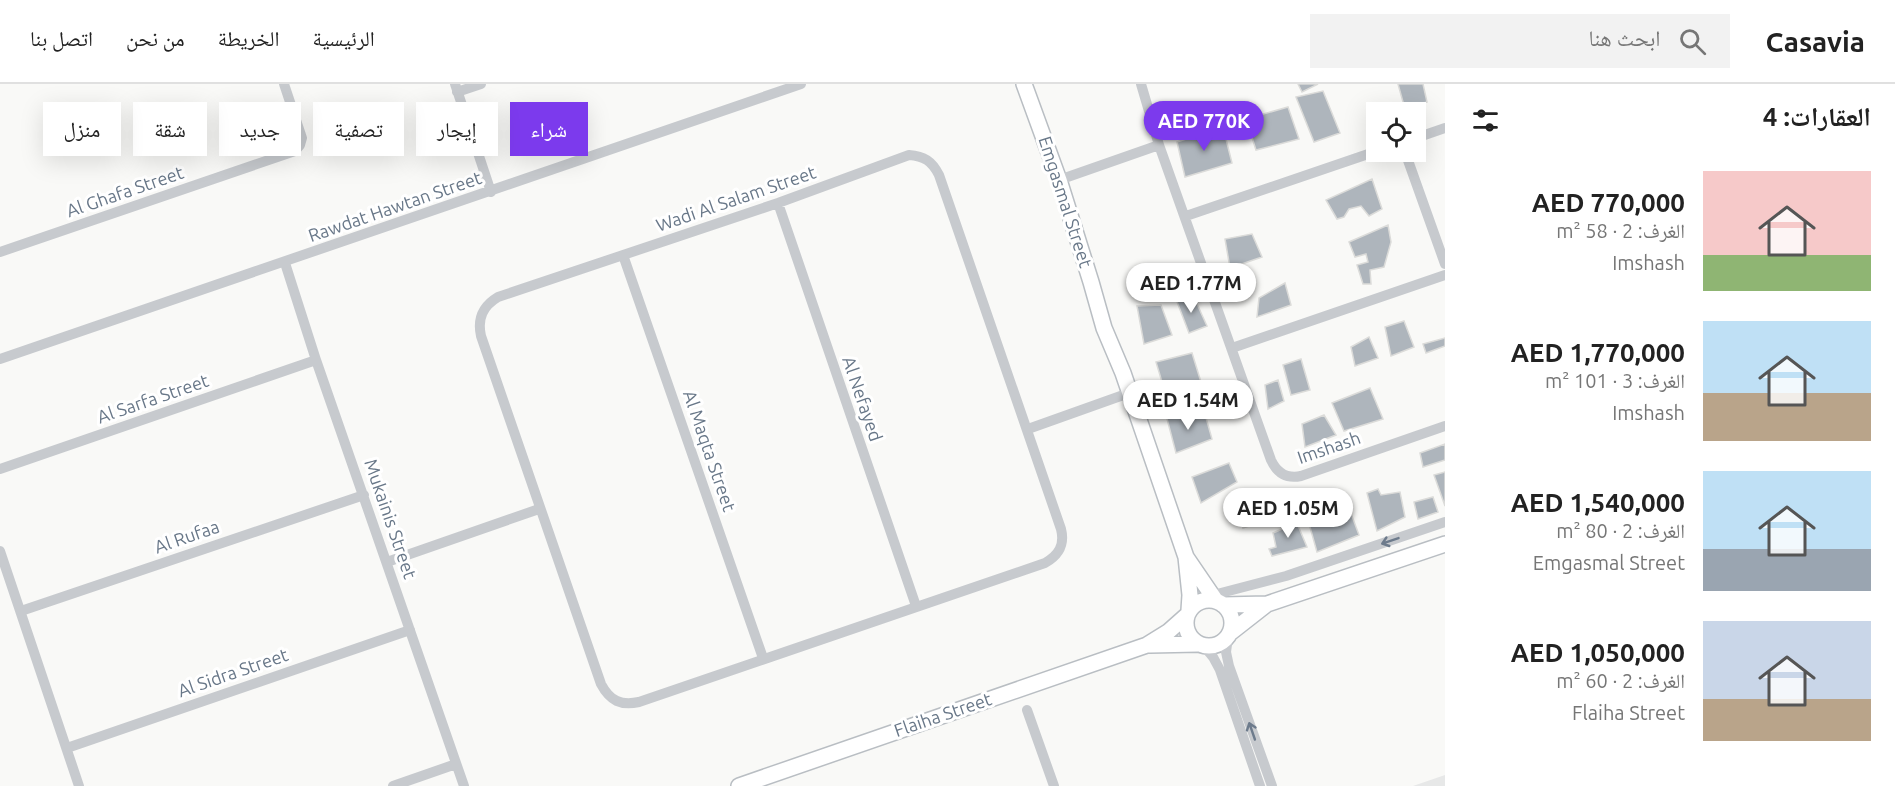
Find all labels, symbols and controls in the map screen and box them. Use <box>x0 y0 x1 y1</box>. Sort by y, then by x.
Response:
search box <box>1310 14 1730 68</box>
text: ابحث هنا <box>1588 25 1661 50</box>
icon: search <box>1676 25 1709 58</box>
text: اتصل بنا <box>30 26 93 50</box>
text: من نحن <box>126 26 185 50</box>
text: الخريطة <box>218 26 280 50</box>
text: الرئيسية <box>313 26 375 50</box>
text: Casavia <box>1766 26 1865 57</box>
pin: AED 770K <box>1142 101 1266 152</box>
chip: منزل <box>43 102 121 156</box>
chip: شقة <box>133 102 207 156</box>
chip: جديد <box>219 102 301 156</box>
chip: تصفية <box>313 102 404 156</box>
chip: إيجار <box>416 102 498 156</box>
chip: شراء <box>510 102 588 156</box>
map controls <box>1366 102 1426 162</box>
button: locate <box>1366 102 1426 162</box>
text: العقارات: 4 <box>1763 102 1871 131</box>
icon: filters <box>1469 104 1502 137</box>
text: AED 770K <box>1158 109 1250 132</box>
street label: Emgasmal Street <box>1035 133 1097 270</box>
street label: Wadi Al Salam Street <box>653 161 818 235</box>
street label: Al Ghafa Street <box>64 162 186 220</box>
street label: Rawdat Hawtan Street <box>305 167 484 245</box>
text: AED 770,000 <box>1532 188 1685 217</box>
icon: home <box>1751 195 1823 267</box>
text: الغرف: 2 · 58 m² <box>1556 219 1685 242</box>
text: Imshash <box>1612 251 1685 274</box>
pin: AED 1.77M <box>1122 263 1260 314</box>
text: AED 1.77M <box>1140 271 1242 294</box>
text: AED 1,770,000 <box>1511 338 1685 367</box>
icon: home <box>1751 345 1823 417</box>
street label: Al Nefayed <box>839 354 887 444</box>
text: الغرف: 3 · 101 m² <box>1545 369 1685 392</box>
street label: Al Sarfa Street <box>94 370 211 426</box>
pin: AED 1.54M <box>1119 380 1257 431</box>
street label: Al Maqta Street <box>680 388 740 514</box>
text: AED 1.54M <box>1137 388 1239 411</box>
text: Imshash <box>1612 401 1685 424</box>
street label: Imshash <box>1294 427 1363 467</box>
street label: Mukainis Street <box>361 456 421 581</box>
pin: AED 1.05M <box>1219 488 1357 539</box>
text: AED 1,540,000 <box>1511 488 1685 517</box>
icon: home <box>1751 495 1823 567</box>
text: AED 1.05M <box>1237 496 1339 519</box>
street label: Al Rufaa <box>152 516 222 556</box>
text: الغرف: 2 · 80 m² <box>1556 519 1685 542</box>
one-way arrow <box>1381 536 1400 547</box>
text: Emgasmal Street <box>1533 551 1685 574</box>
text: AED 1,050,000 <box>1511 638 1685 667</box>
street label: Al Sidra Street <box>175 644 290 700</box>
icon: home <box>1751 645 1823 717</box>
text: الغرف: 2 · 60 m² <box>1556 669 1685 692</box>
street label: Flaiha Street <box>891 688 994 740</box>
text: Flaiha Street <box>1572 701 1685 724</box>
one-way arrow <box>1246 722 1257 741</box>

